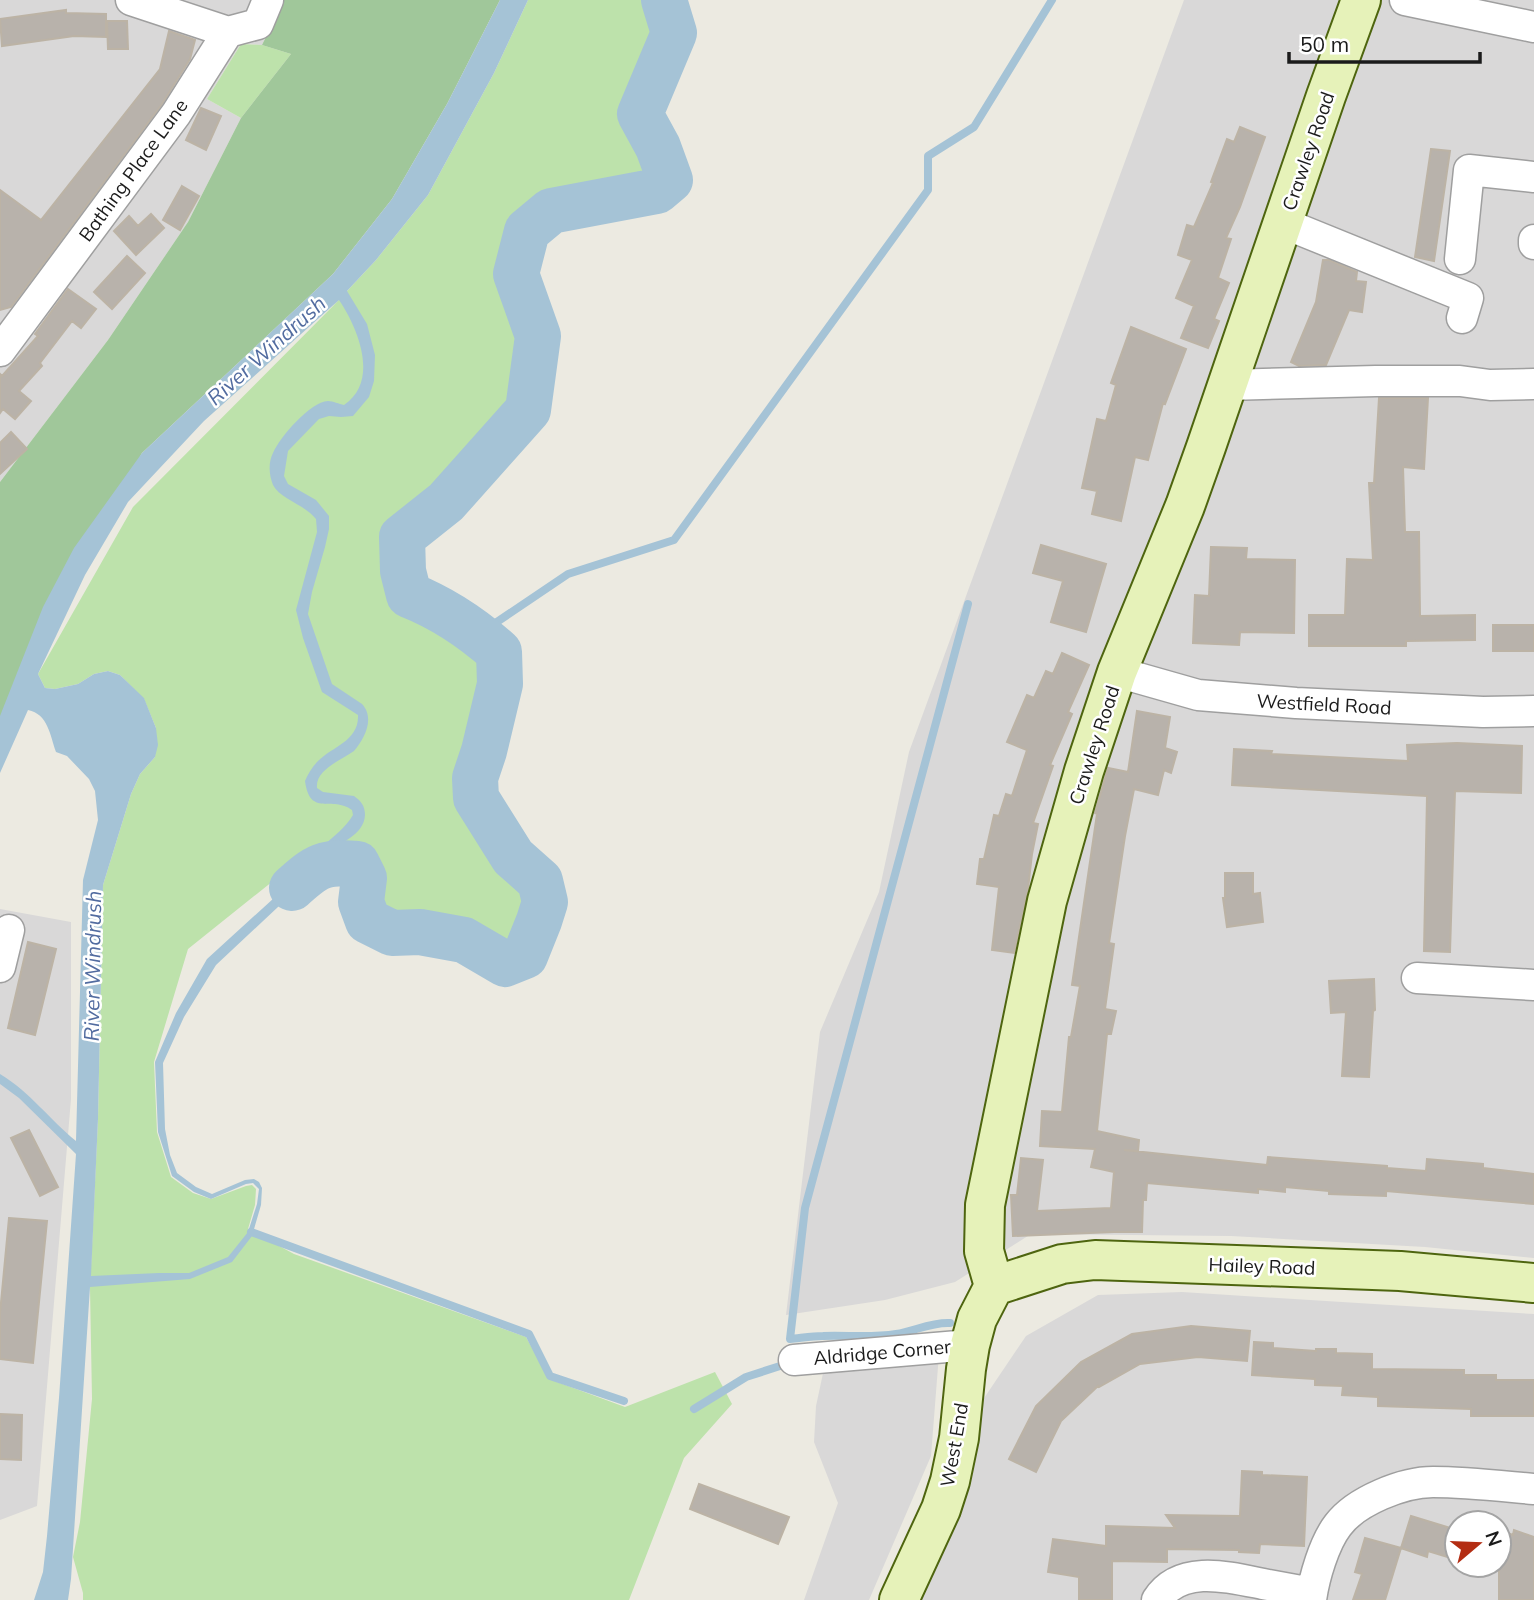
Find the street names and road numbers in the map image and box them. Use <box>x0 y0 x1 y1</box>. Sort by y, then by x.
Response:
street label: Crawley Road <box>1276 88 1340 214</box>
street label: Bathing Place Lane <box>73 94 193 246</box>
street label: Crawley Road <box>1063 682 1125 808</box>
street label: Westfield Road <box>1256 688 1392 720</box>
street label: Hailey Road <box>1208 1252 1316 1280</box>
street label: Aldridge Corner <box>812 1334 952 1370</box>
street label: West End <box>935 1401 973 1489</box>

